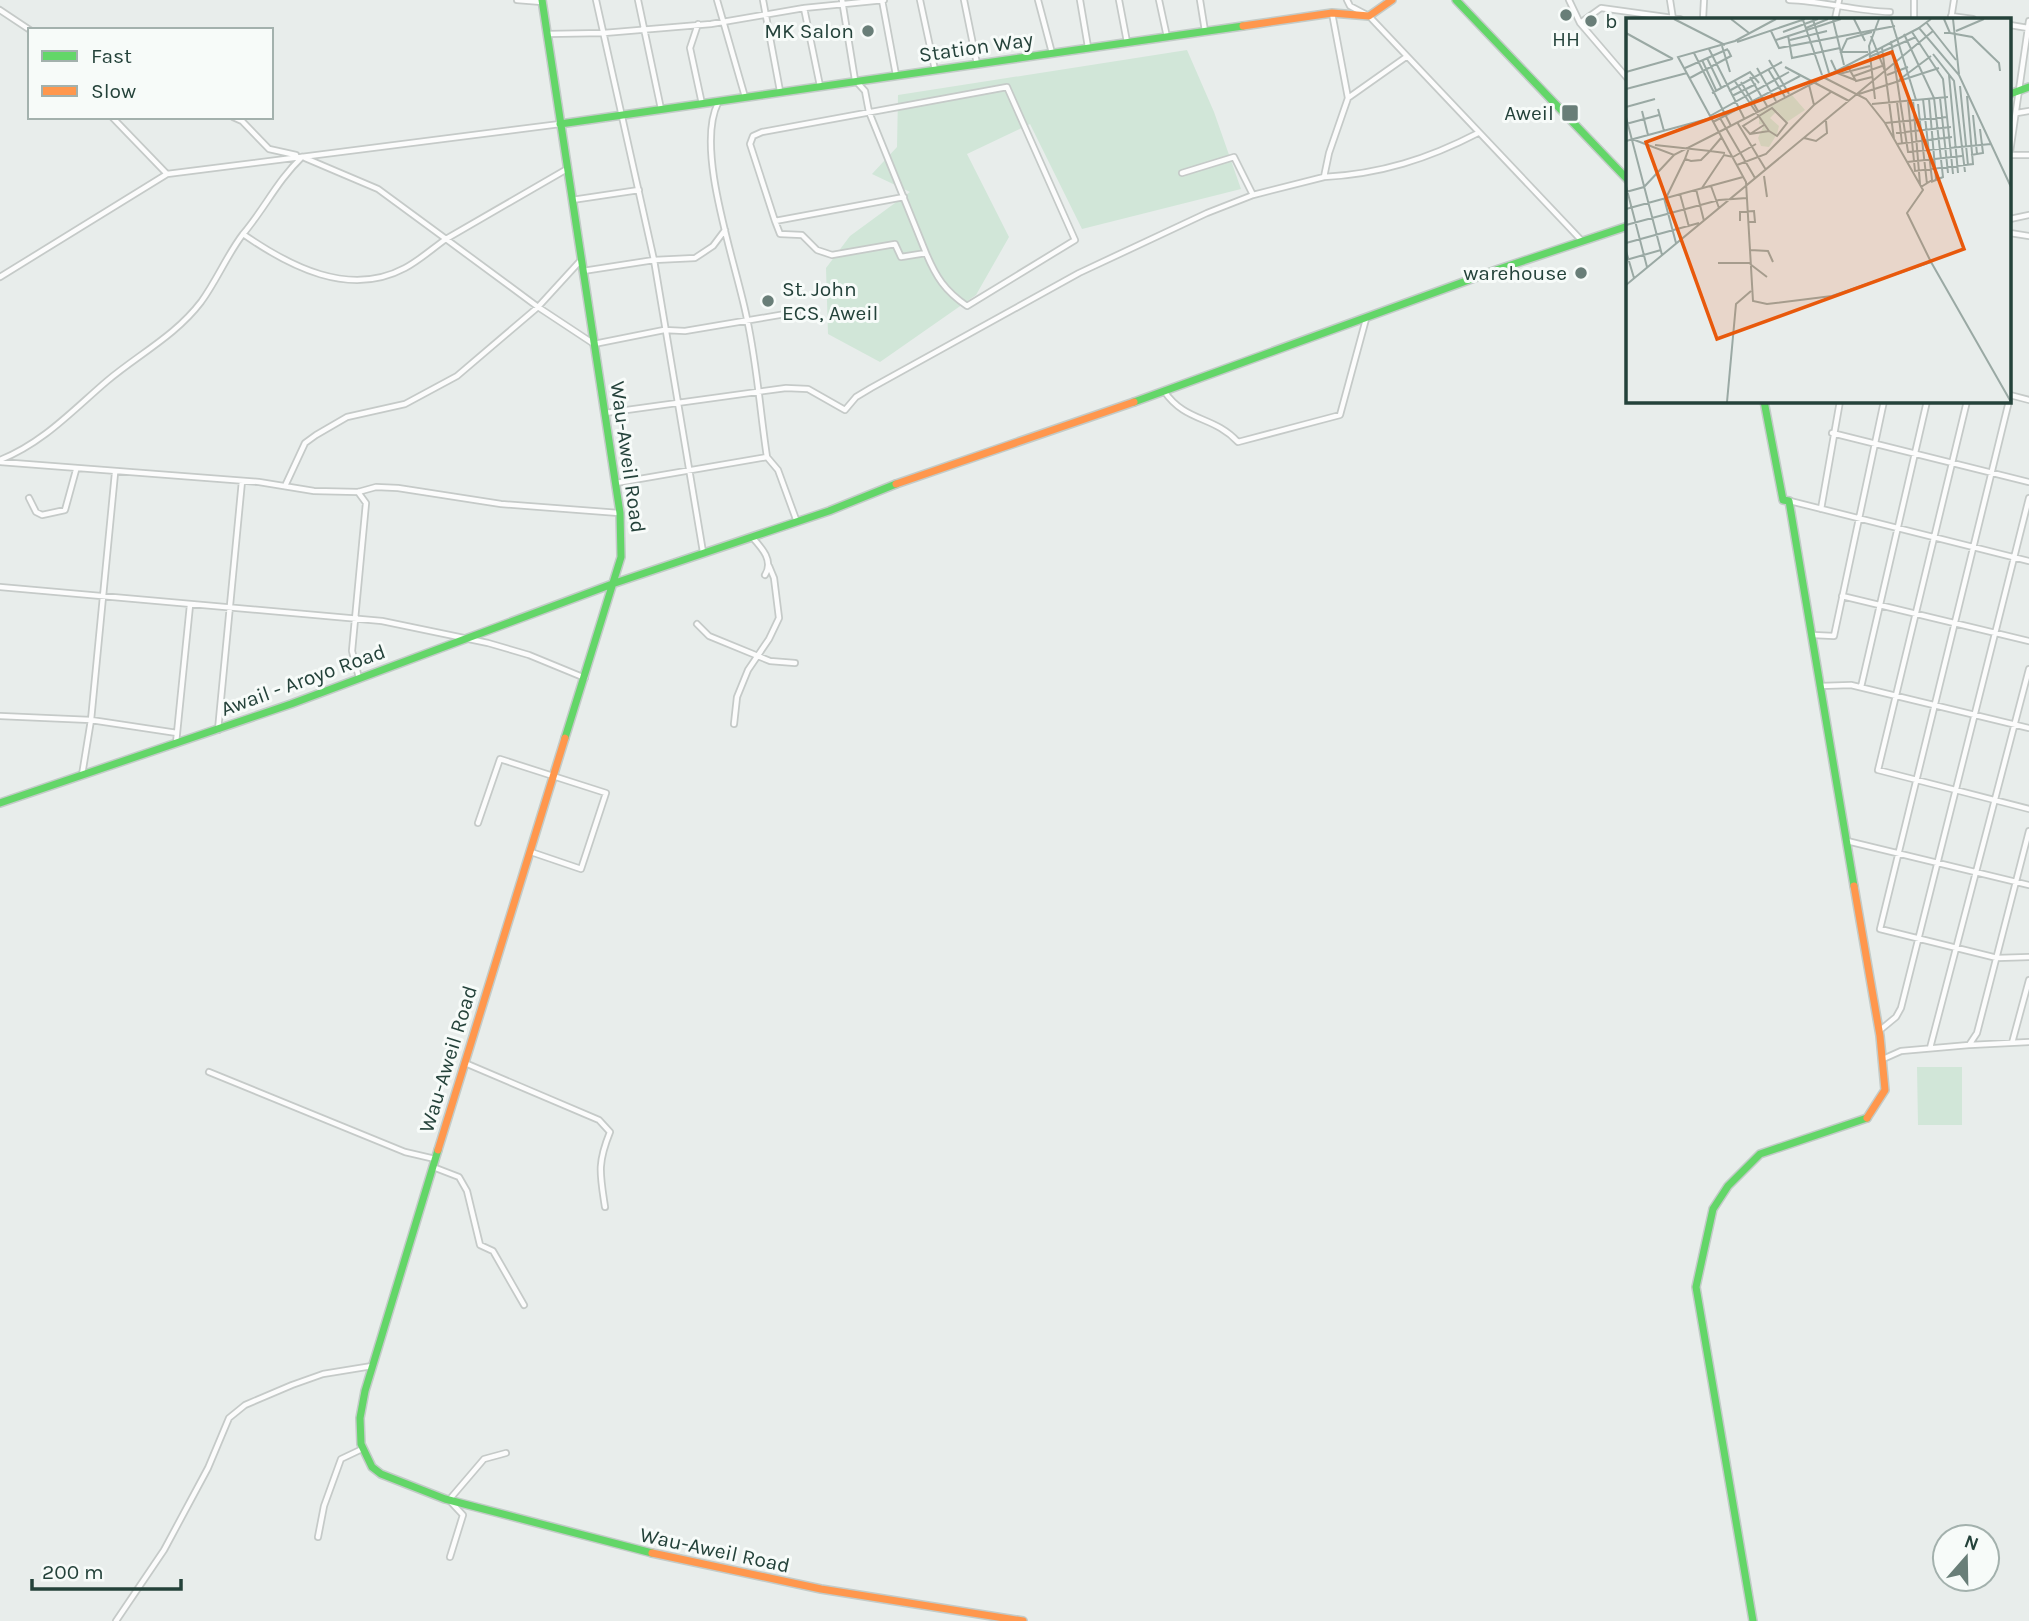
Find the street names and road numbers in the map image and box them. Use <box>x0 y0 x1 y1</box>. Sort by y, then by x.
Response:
street label: Station Way <box>917 27 1035 67</box>
street label: Wau-Aweil Road <box>605 380 651 534</box>
street label: Awail - Aroyo Road <box>217 639 389 721</box>
street label: Wau-Aweil Road <box>414 982 482 1136</box>
street label: Wau-Aweil Road <box>638 1522 792 1578</box>

